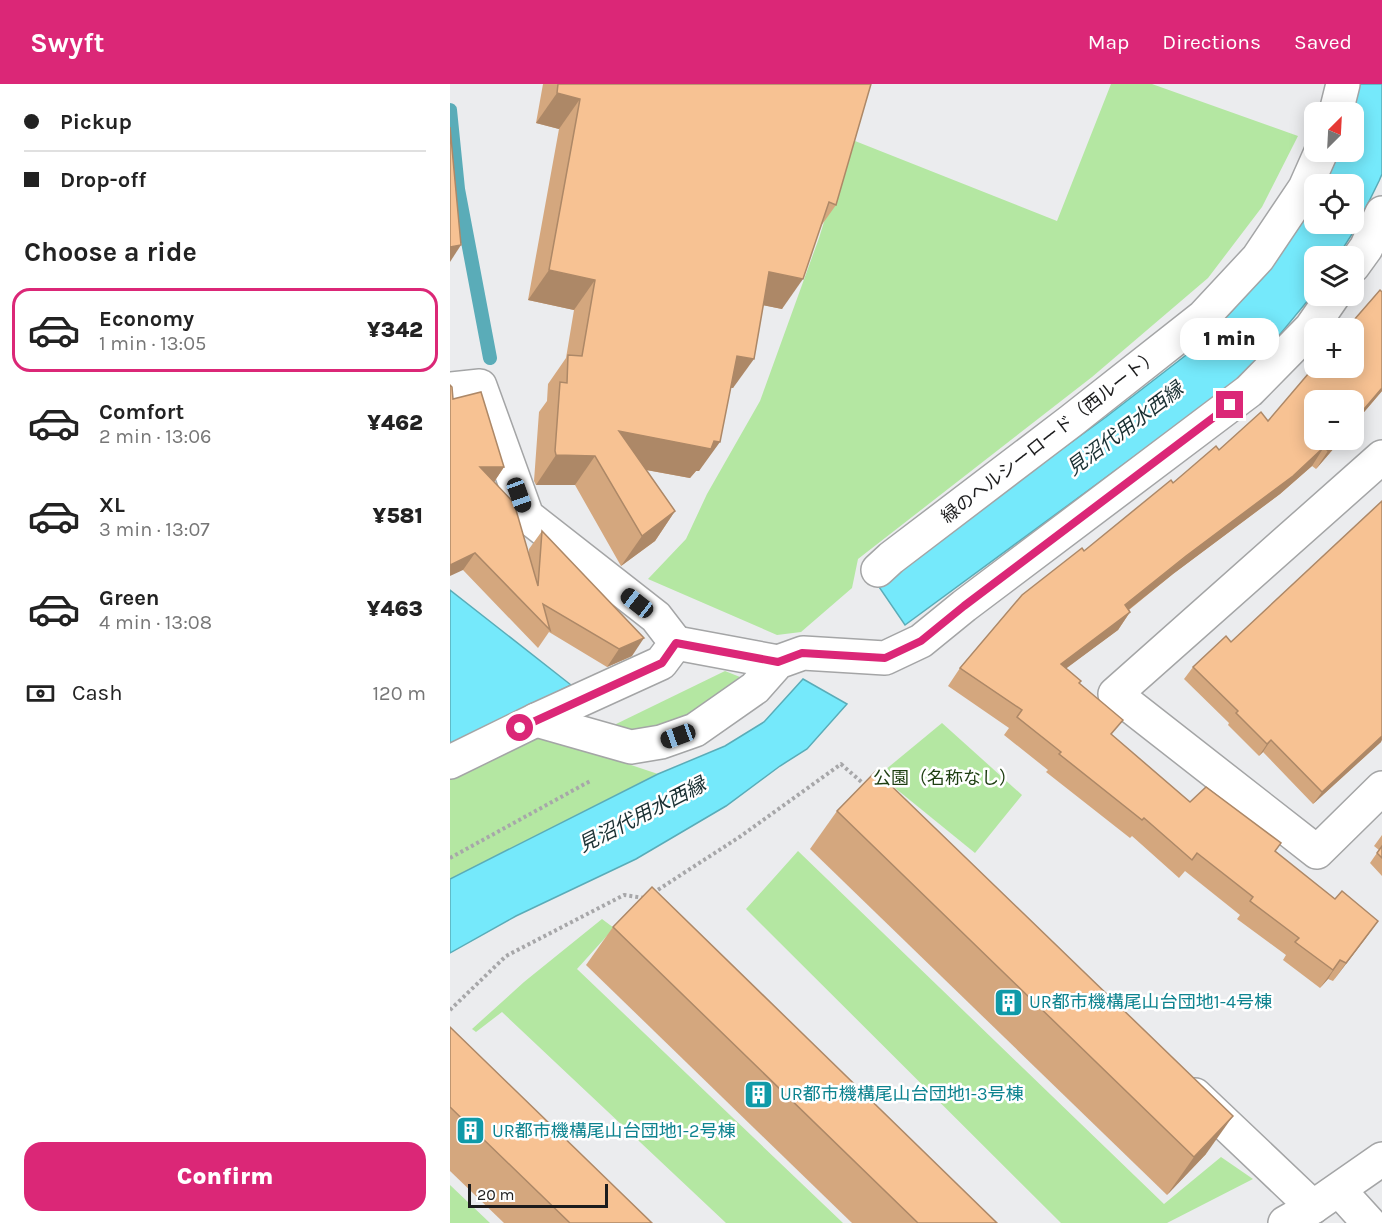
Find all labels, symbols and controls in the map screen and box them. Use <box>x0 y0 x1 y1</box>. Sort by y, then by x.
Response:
text: Swyft <box>30 26 105 59</box>
text: Map <box>1088 30 1129 54</box>
text: Directions <box>1162 30 1261 54</box>
text: Saved <box>1294 30 1352 54</box>
north arrow <box>1304 102 1364 162</box>
map controls <box>1304 102 1364 450</box>
text: Pickup <box>60 109 132 135</box>
text: Drop-off <box>60 167 146 193</box>
button: locate <box>1304 174 1364 234</box>
text: Choose a ride <box>24 236 197 268</box>
button: layers <box>1304 246 1364 306</box>
icon: car <box>27 303 81 357</box>
text: Economy <box>99 306 194 332</box>
text: ¥342 <box>367 317 423 343</box>
callout: 1 min <box>1180 318 1280 360</box>
button: + <box>1304 318 1364 378</box>
text: 1 min <box>1203 327 1256 350</box>
text: 1 min · 13:05 <box>99 332 206 355</box>
street label: 緑のヘルシーロード（西ルート） <box>937 344 1163 528</box>
water label: 見沼代用水西縁 <box>1062 376 1189 480</box>
button: − <box>1304 390 1364 450</box>
route end <box>1216 391 1243 418</box>
icon: car <box>27 396 81 450</box>
text: Comfort <box>99 399 184 425</box>
text: ¥462 <box>367 410 423 436</box>
text: 2 min · 13:06 <box>99 425 212 448</box>
car <box>504 475 534 515</box>
icon: car <box>27 489 81 543</box>
text: XL <box>99 492 125 518</box>
text: ¥581 <box>373 503 423 529</box>
text: 3 min · 13:07 <box>99 518 210 541</box>
icon: car <box>27 582 81 636</box>
text: Green <box>99 585 160 611</box>
car <box>617 585 657 621</box>
text: ¥463 <box>367 596 423 622</box>
text: 4 min · 13:08 <box>99 611 212 634</box>
icon: cash <box>24 677 57 710</box>
text: Cash <box>72 680 122 706</box>
text: 120 m <box>372 682 426 705</box>
route start <box>506 714 533 741</box>
car <box>658 721 698 751</box>
park label: 公園（名称なし） <box>873 767 1017 789</box>
water label: 見沼代用水西縁 <box>574 772 711 857</box>
building icon: UR都市機構尾山台団地1-4号棟 <box>992 986 1024 1018</box>
place label: UR都市機構尾山台団地1-4号棟 <box>1029 991 1272 1013</box>
building icon: UR都市機構尾山台団地1-3号棟 <box>743 1078 775 1110</box>
place label: UR都市機構尾山台団地1-3号棟 <box>780 1083 1024 1105</box>
building icon: UR都市機構尾山台団地1-2号棟 <box>455 1115 487 1147</box>
place label: UR都市機構尾山台団地1-2号棟 <box>492 1120 735 1142</box>
button: Confirm <box>24 1142 426 1211</box>
scale bar <box>468 1181 608 1208</box>
text: 20 m <box>477 1185 515 1204</box>

